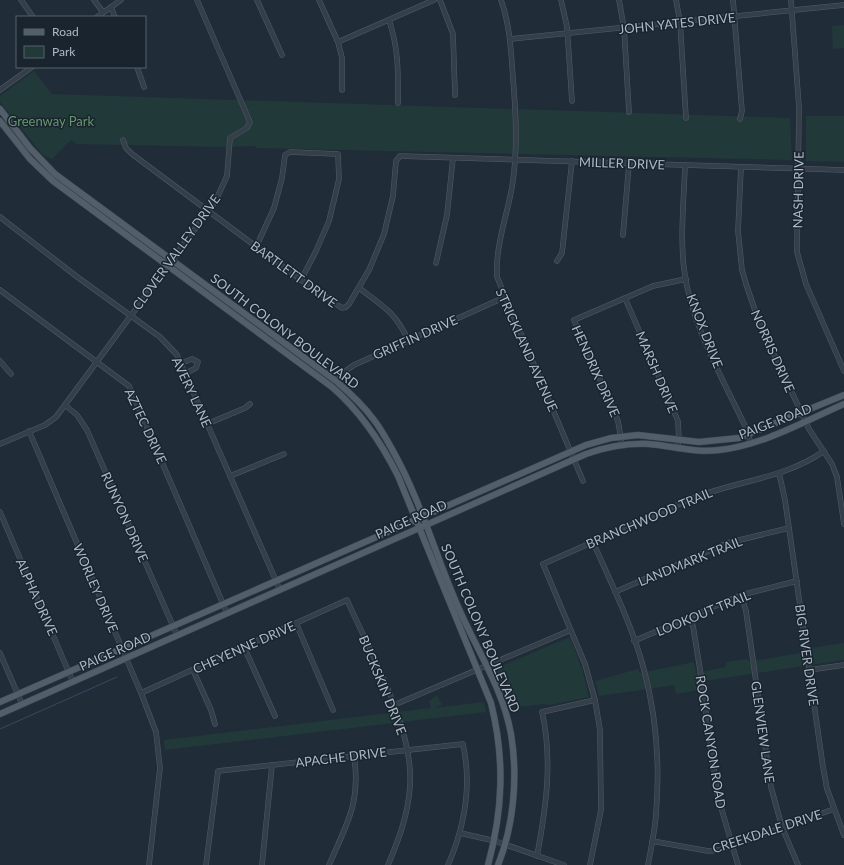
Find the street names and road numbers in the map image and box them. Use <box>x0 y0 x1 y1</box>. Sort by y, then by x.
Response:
street label: JOHN YATES DRIVE <box>618 9 736 37</box>
street label: NASH DRIVE <box>789 151 807 229</box>
street label: MILLER DRIVE <box>579 154 665 172</box>
street label: CLOVER VALLEY DRIVE <box>129 191 223 313</box>
street label: BARTLETT DRIVE <box>248 237 340 311</box>
street label: SOUTH COLONY BOULEVARD <box>208 270 363 392</box>
street label: STRICKLAND AVENUE <box>493 286 561 414</box>
street label: KNOX DRIVE <box>683 292 727 370</box>
street label: NORRIS DRIVE <box>748 307 798 395</box>
street label: GRIFFIN DRIVE <box>370 311 460 363</box>
street label: HENDRIX DRIVE <box>569 323 623 419</box>
street label: MARSH DRIVE <box>633 329 681 415</box>
street label: AVERY LANE <box>169 354 215 430</box>
street label: AZTEC DRIVE <box>122 386 170 466</box>
street label: PAIGE ROAD <box>736 400 814 442</box>
street label: RUNYON DRIVE <box>98 470 152 564</box>
street label: BRANCHWOOD TRAIL <box>583 484 715 552</box>
street label: PAIGE ROAD <box>373 496 449 542</box>
street label: LANDMARK TRAIL <box>636 533 745 589</box>
street label: WORLEY DRIVE <box>70 541 122 635</box>
street label: SOUTH COLONY BOULEVARD <box>438 541 524 715</box>
street label: ALPHA DRIVE <box>13 556 61 638</box>
street label: LOOKOUT TRAIL <box>654 587 753 639</box>
street label: BIG RIVER DRIVE <box>792 603 822 707</box>
street label: CHEYENNE DRIVE <box>190 617 298 677</box>
street label: PAIGE ROAD <box>77 628 153 674</box>
street label: BUCKSKIN DRIVE <box>356 633 410 737</box>
street label: ROCK CANYON ROAD <box>693 674 729 810</box>
street label: GLENVIEW LANE <box>748 680 778 784</box>
street label: APACHE DRIVE <box>294 743 388 771</box>
street label: CREEKDALE DRIVE <box>710 806 824 856</box>

